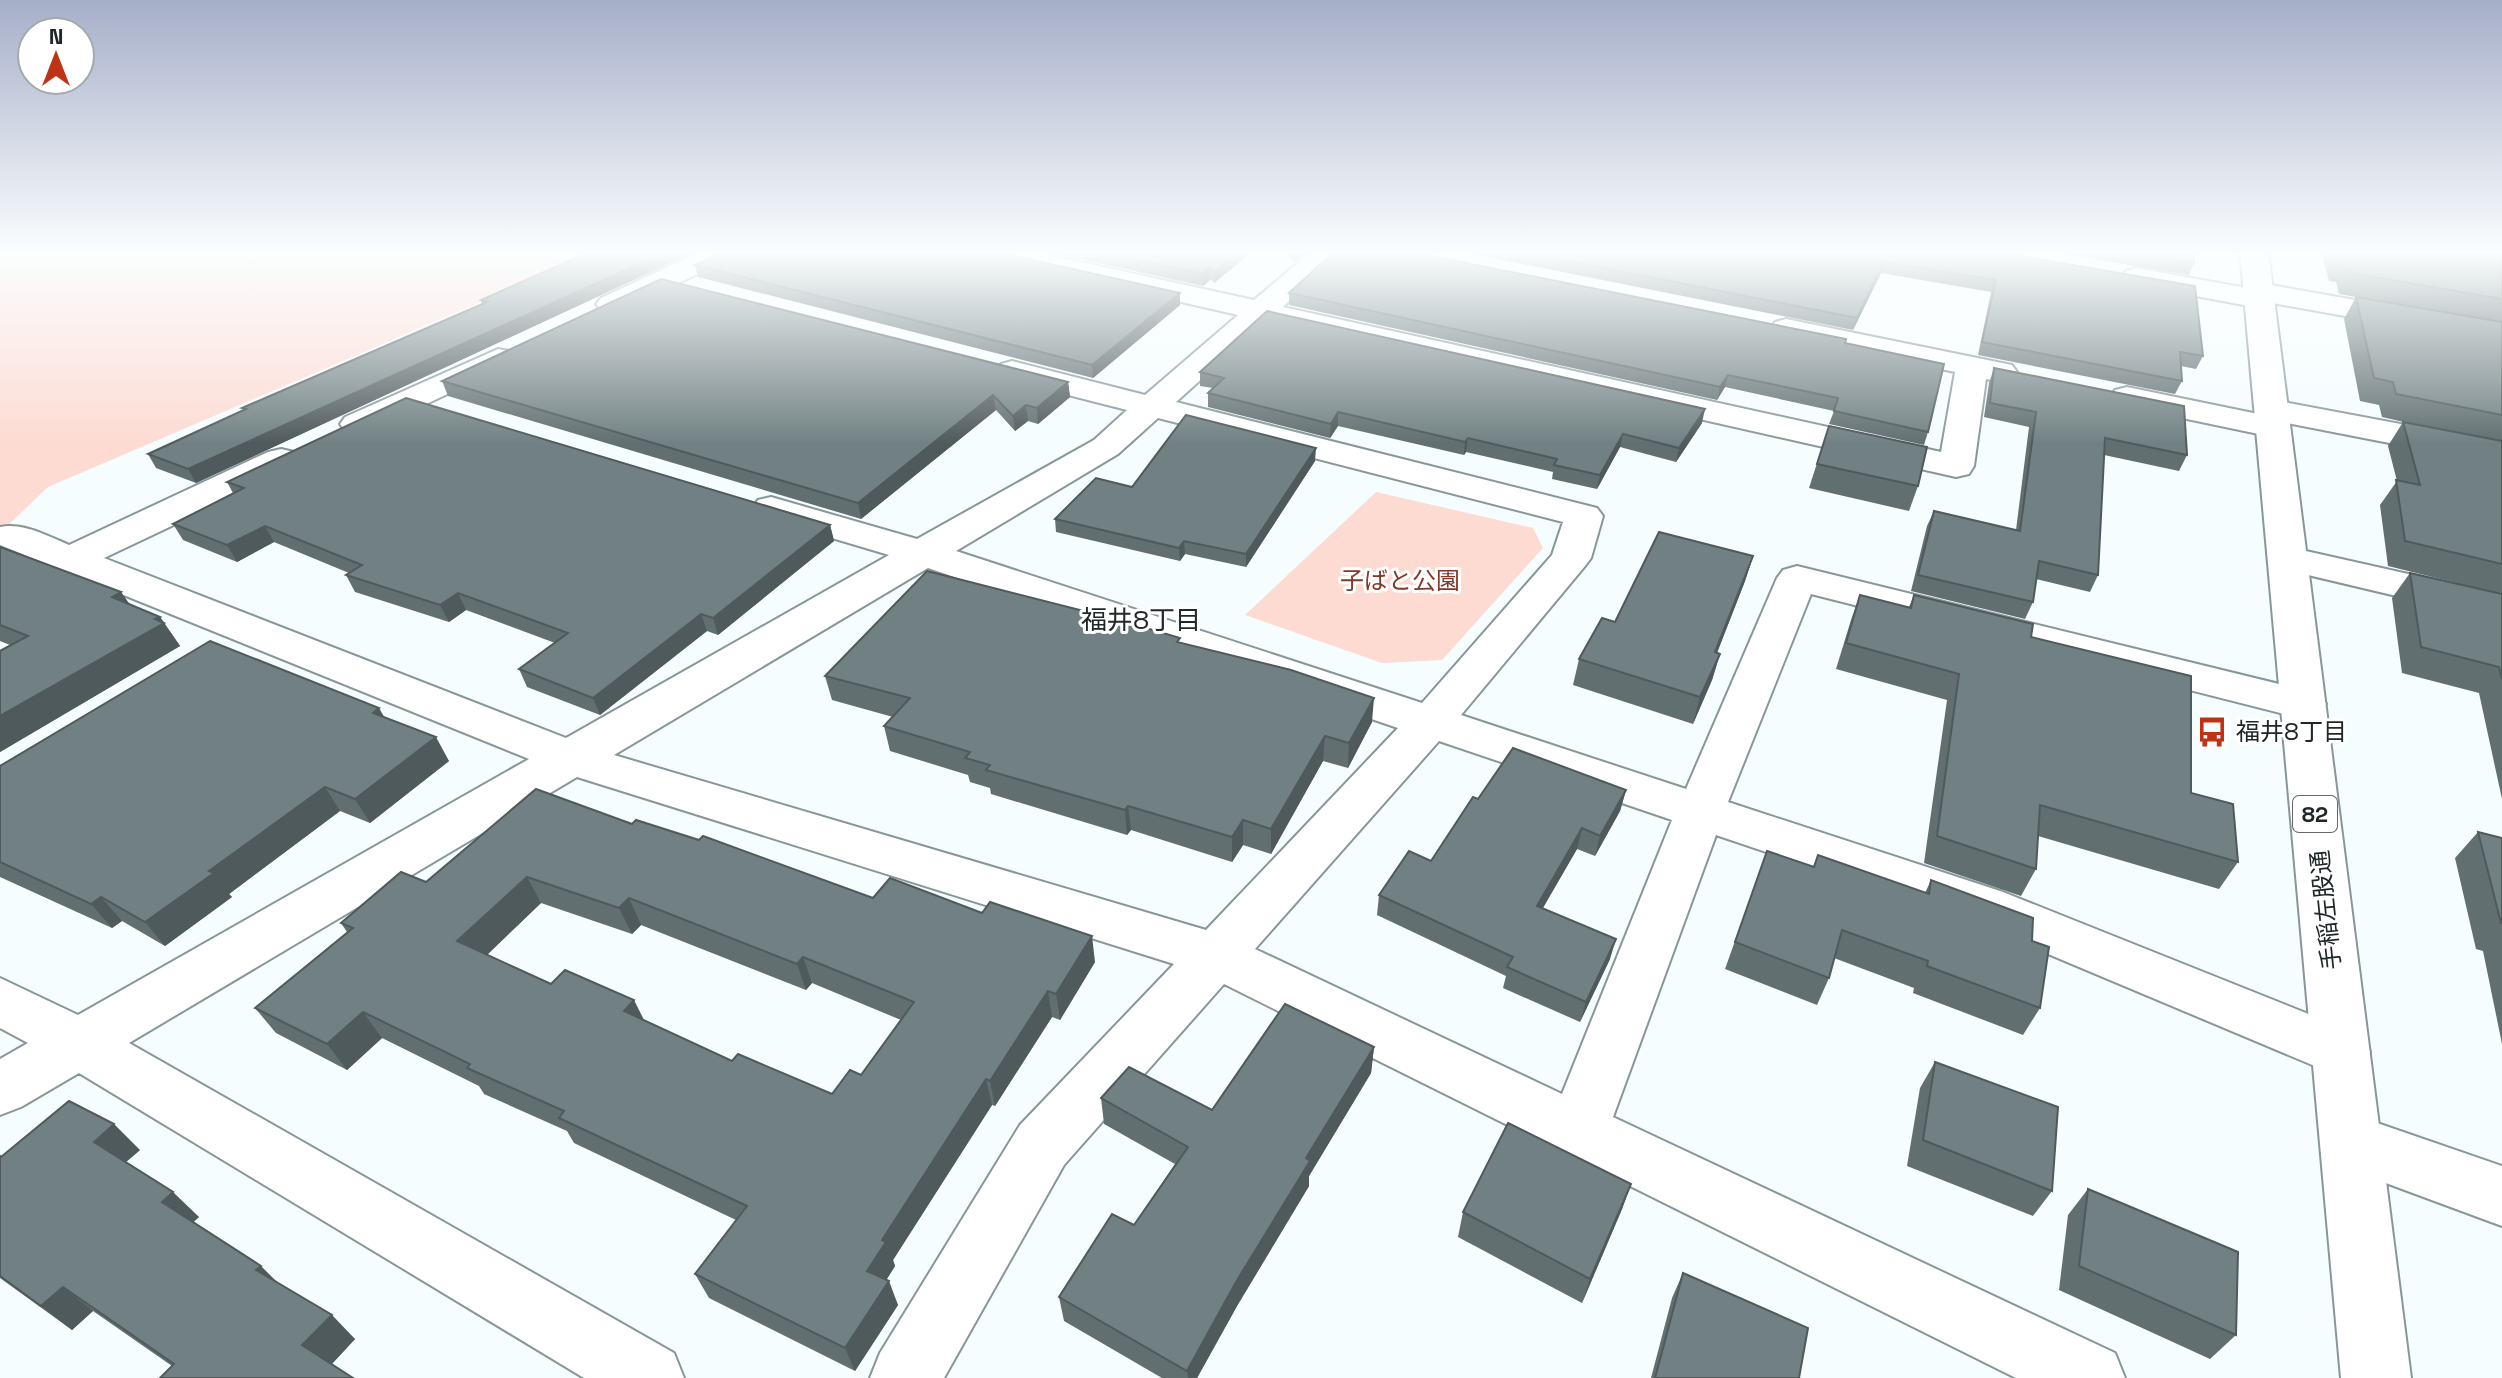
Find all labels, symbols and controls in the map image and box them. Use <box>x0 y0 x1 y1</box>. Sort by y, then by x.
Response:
north arrow <box>16 16 96 96</box>
text: N <box>49 22 63 50</box>
park label: 子ばと公園 <box>1340 565 1460 596</box>
district label: 福井8丁目 <box>1081 603 1201 637</box>
bus stop icon: 福井8丁目 <box>2195 715 2229 749</box>
place label: 福井8丁目 <box>2236 716 2347 747</box>
road number: 82 <box>2293 796 2337 832</box>
street label: 手稲左股通 <box>2304 849 2347 971</box>

